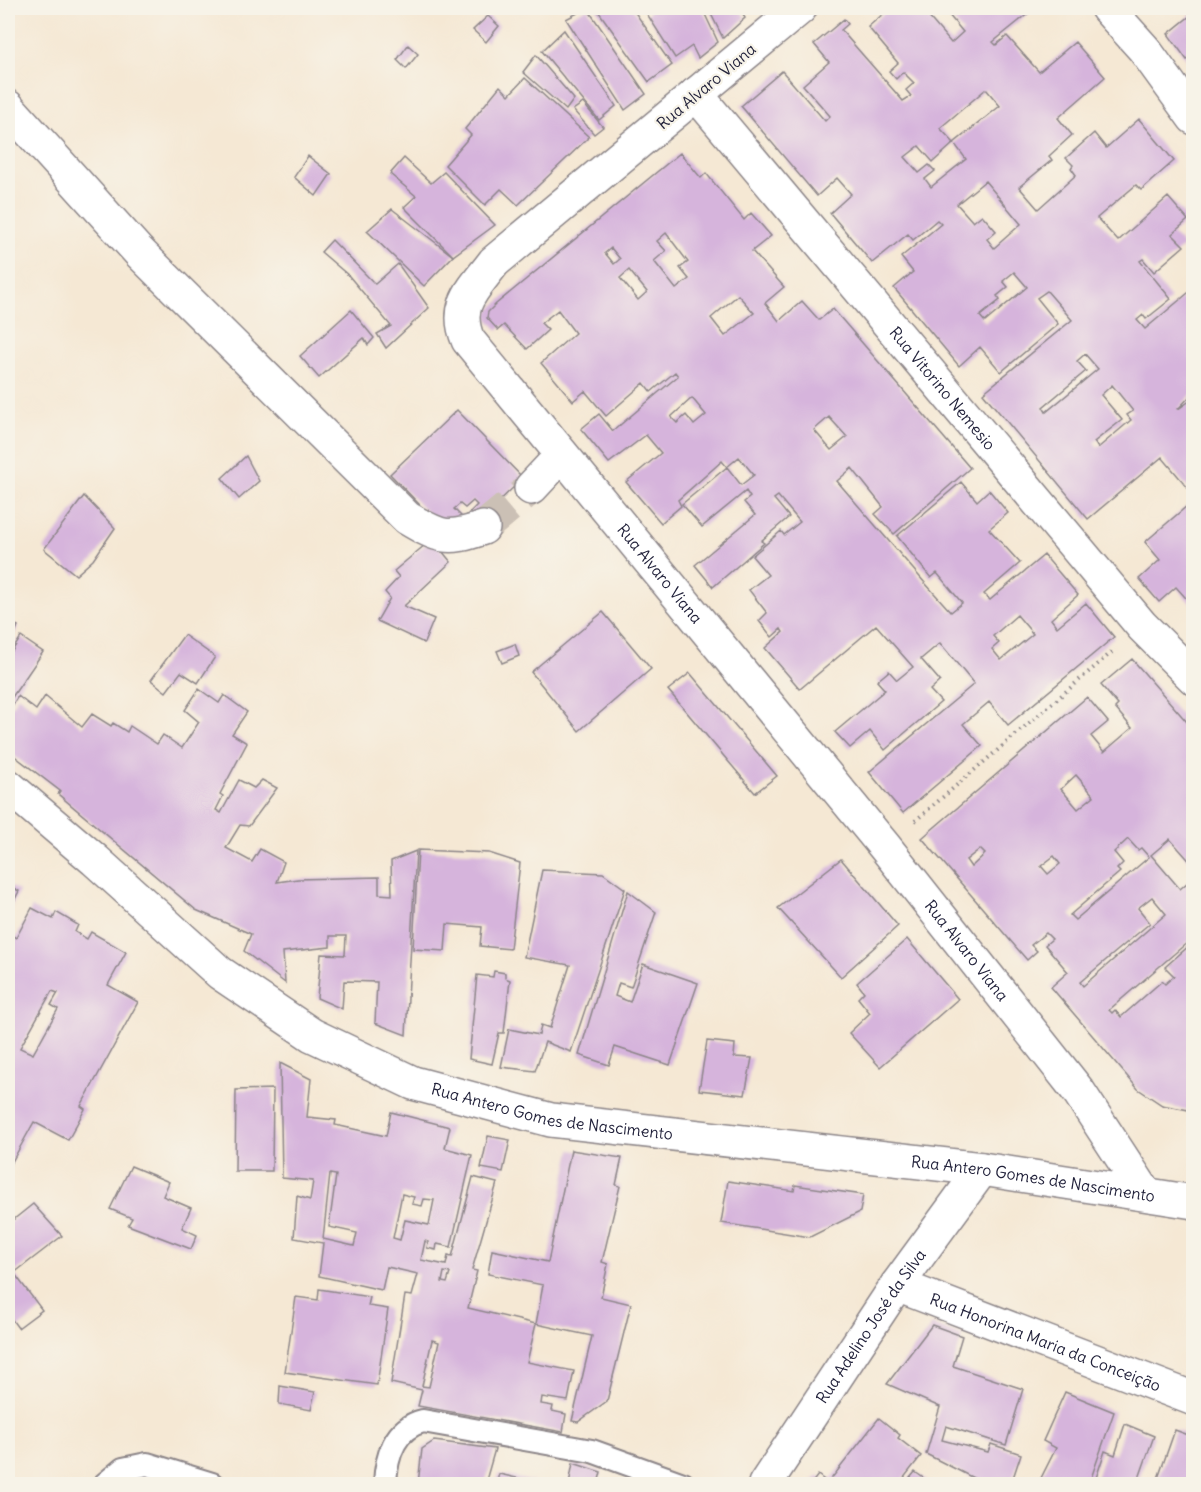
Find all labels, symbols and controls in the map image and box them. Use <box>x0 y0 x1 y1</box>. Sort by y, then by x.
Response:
street label: Rua Alvaro Viana <box>652 39 760 133</box>
street label: Rua Vitorino Nemesio <box>885 323 1000 454</box>
street label: Rua Alvaro Viana <box>613 519 707 627</box>
street label: Rua Alvaro Viana <box>921 896 1013 1005</box>
street label: Rua Antero Gomes de Nascimento <box>429 1078 674 1144</box>
street label: Rua Antero Gomes de Nascimento <box>910 1151 1156 1206</box>
street label: Rua Adelino José da Silva <box>811 1245 930 1407</box>
street label: Rua Honorina Maria da Conceição <box>927 1289 1164 1395</box>

